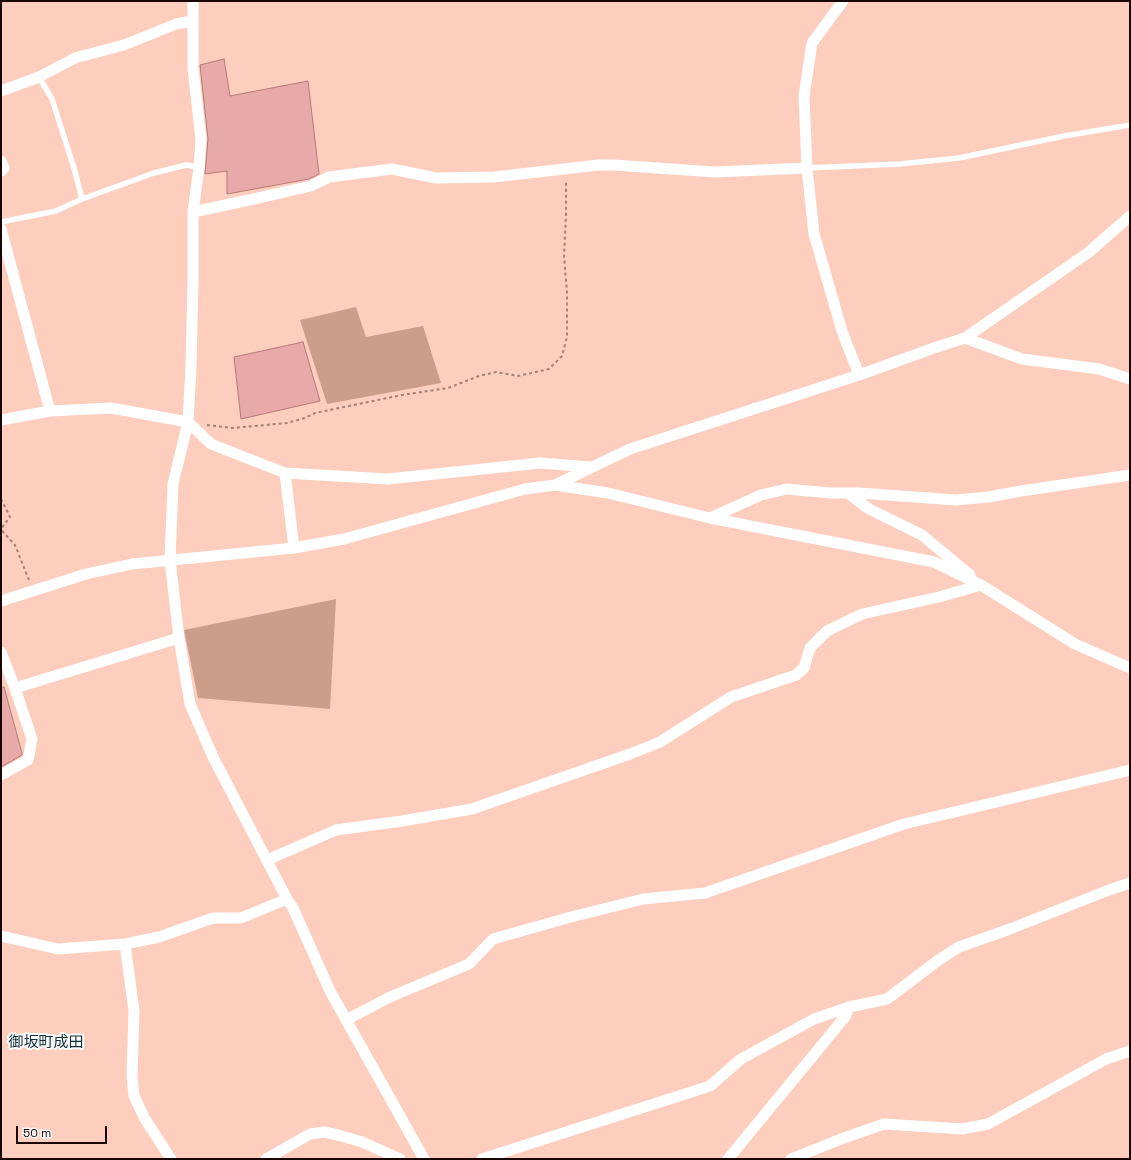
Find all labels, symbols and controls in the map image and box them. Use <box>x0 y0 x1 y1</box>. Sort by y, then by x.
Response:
district label: 御坂町成田 <box>9 1034 83 1052</box>
scale bar <box>18 1118 109 1144</box>
text: 50 m <box>23 1125 51 1141</box>

